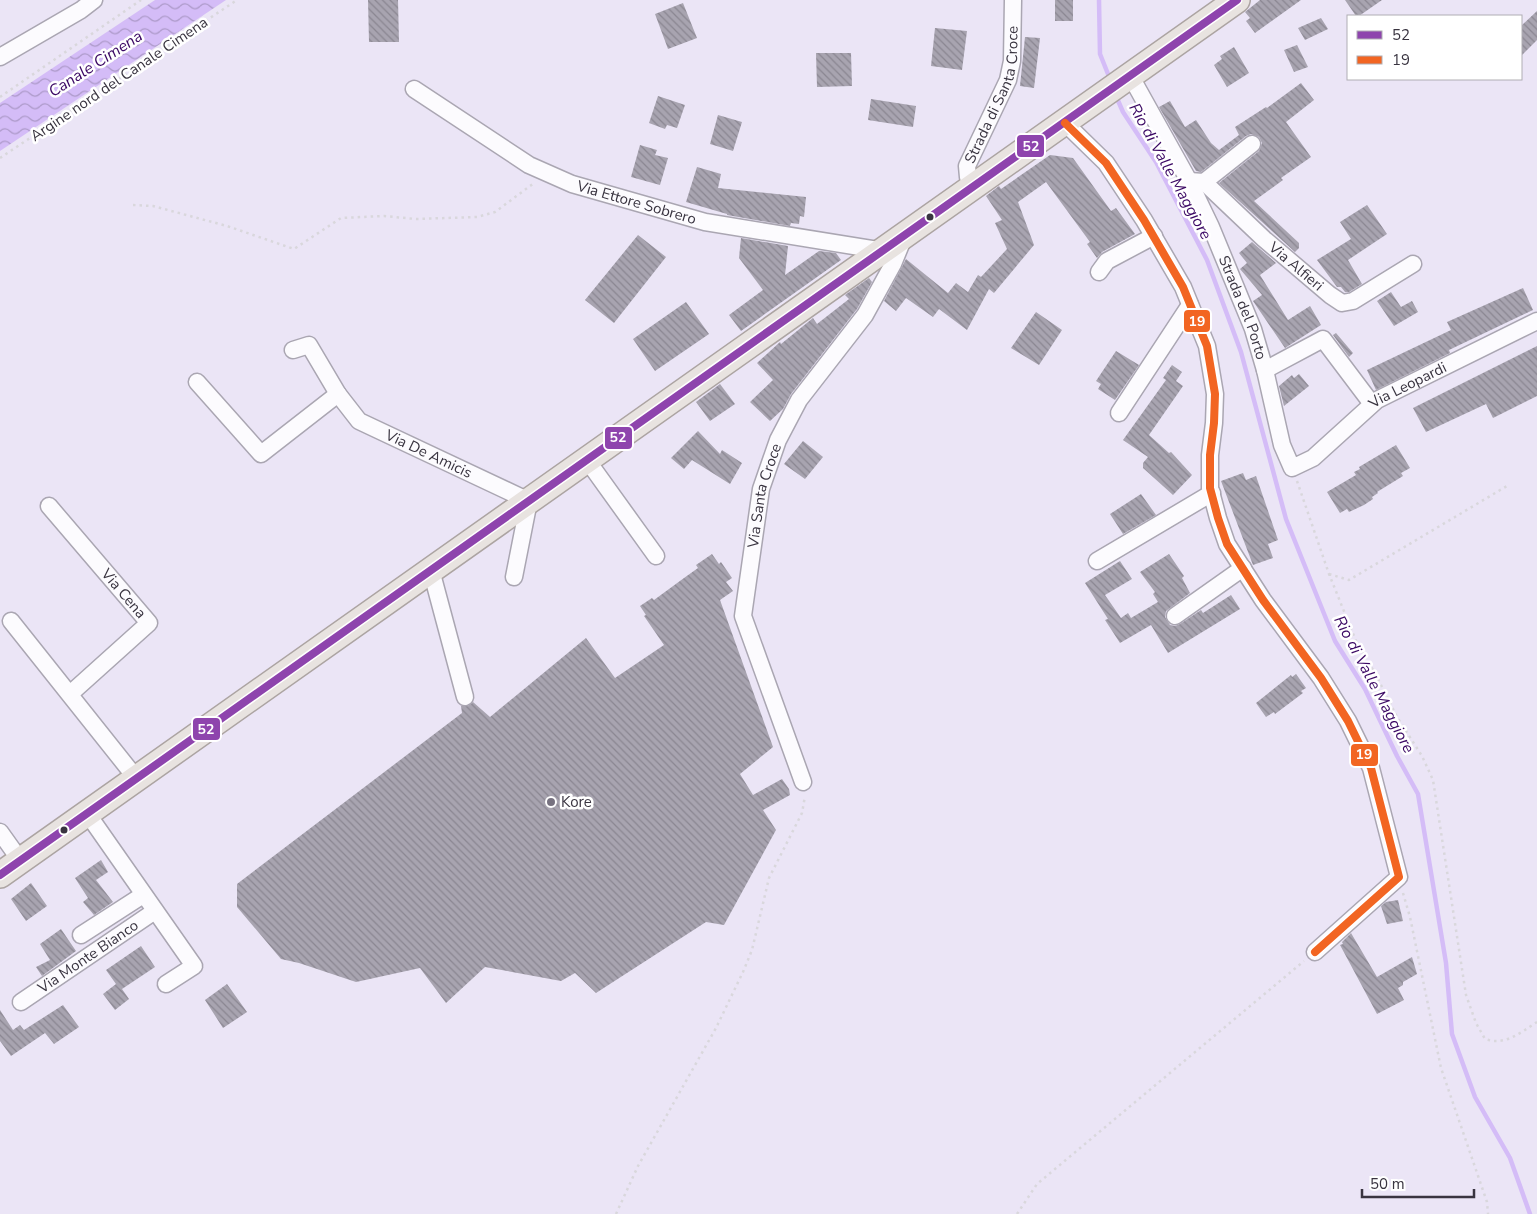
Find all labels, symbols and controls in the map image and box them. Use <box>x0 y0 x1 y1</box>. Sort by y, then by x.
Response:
street label: Argine nord del Canale Cimena <box>26 12 212 146</box>
legend <box>1347 15 1522 80</box>
water label: Canale Cimena <box>44 25 147 103</box>
text: 52 <box>1392 25 1410 45</box>
street label: Strada di Santa Croce <box>960 26 1023 167</box>
text: 19 <box>1392 50 1410 70</box>
water label: Rio di Valle Maggiore <box>1123 99 1217 244</box>
line badge: 52 <box>1016 134 1045 158</box>
text: 52 <box>1023 137 1039 156</box>
street label: Via Ettore Sobrero <box>574 176 699 229</box>
unlabelled marker <box>925 212 935 222</box>
street label: Via Alfieri <box>1264 237 1328 295</box>
street label: Strada del Porto <box>1214 252 1271 362</box>
line badge: 19 <box>1183 309 1211 333</box>
text: 19 <box>1189 312 1205 331</box>
street label: Via Leopardi <box>1364 357 1450 414</box>
street label: Via De Amicis <box>381 424 475 483</box>
line badge: 52 <box>604 426 633 450</box>
text: 52 <box>610 428 626 447</box>
street label: Via Santa Croce <box>743 441 786 550</box>
street label: Via Cena <box>96 563 151 623</box>
water label: Rio di Valle Maggiore <box>1329 612 1420 758</box>
line badge: 52 <box>192 717 221 741</box>
text: 52 <box>198 720 214 739</box>
line badge: 19 <box>1350 743 1379 767</box>
text: 19 <box>1356 745 1372 764</box>
place label: Kore <box>561 792 592 812</box>
marker: Kore <box>545 796 557 808</box>
unlabelled marker <box>59 825 69 835</box>
street label: Via Monte Bianco <box>33 915 142 998</box>
scale bar <box>1362 1166 1474 1198</box>
text: 50 m <box>1370 1174 1405 1194</box>

